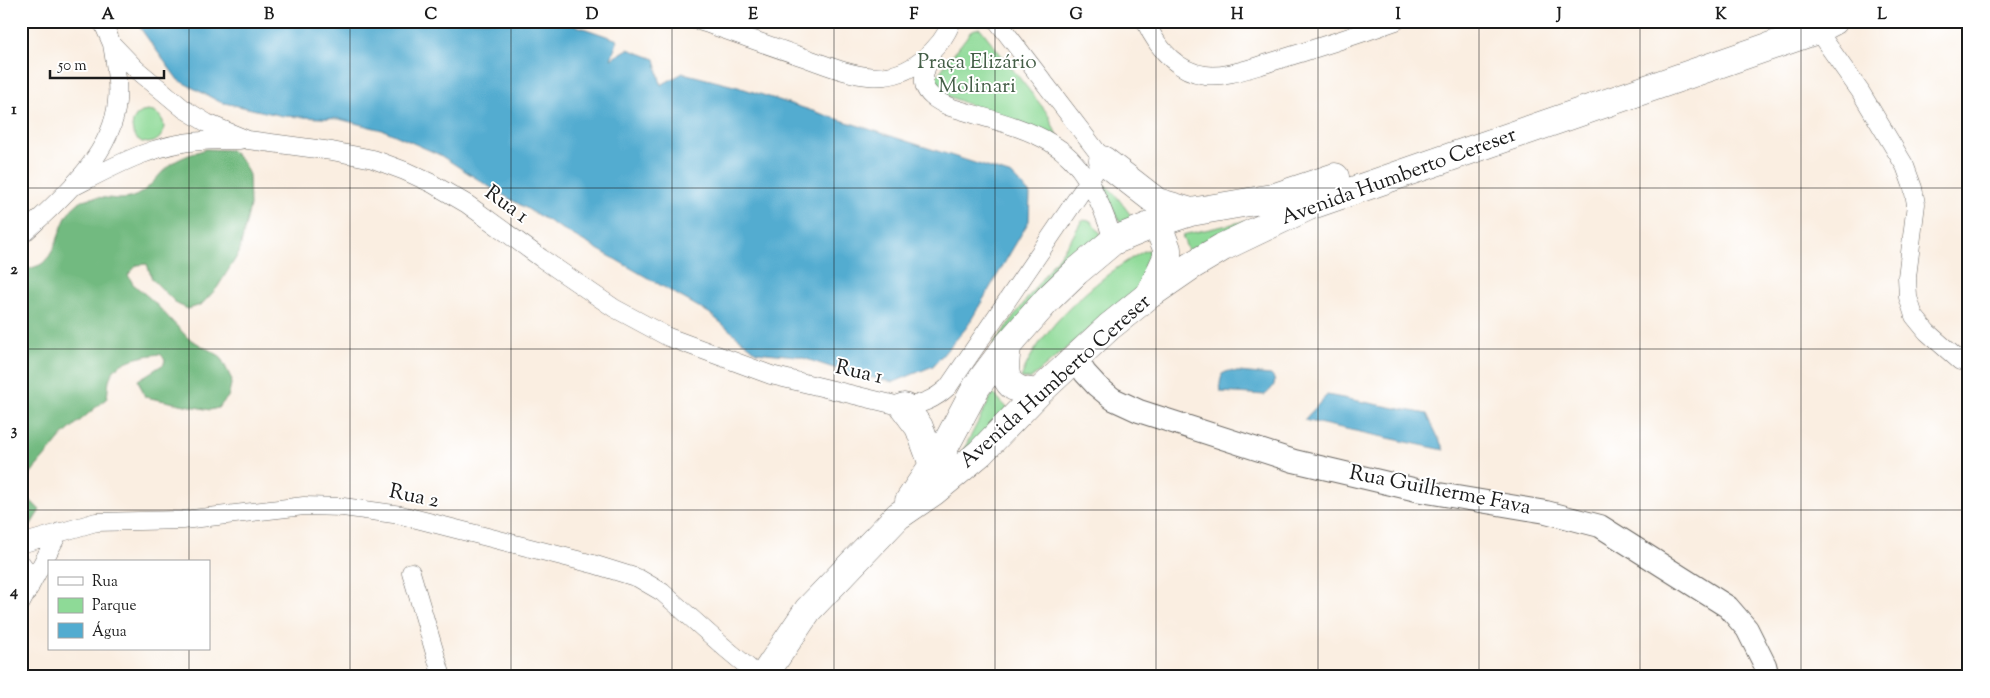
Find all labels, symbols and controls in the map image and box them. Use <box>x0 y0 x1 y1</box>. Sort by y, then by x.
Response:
text: A <box>102 4 115 27</box>
text: B <box>264 4 274 27</box>
text: C <box>425 4 438 27</box>
text: D <box>586 4 599 27</box>
text: E <box>748 4 758 27</box>
text: F <box>910 4 919 27</box>
text: G <box>1069 4 1083 27</box>
text: H <box>1231 4 1244 27</box>
text: I <box>1395 4 1401 27</box>
text: J <box>1555 4 1562 27</box>
text: K <box>1715 4 1727 27</box>
text: L <box>1877 4 1887 27</box>
scale bar <box>50 48 164 80</box>
park label: Praça Elizário Molinari <box>917 48 1037 102</box>
text: 50 m <box>57 56 87 77</box>
text: 1 <box>11 99 17 122</box>
street label: Avenida Humberto Cereser <box>1277 120 1521 234</box>
street label: Rua 1 <box>478 179 534 231</box>
text: 2 <box>10 259 18 282</box>
street label: Avenida Humberto Cereser <box>954 288 1158 476</box>
street label: Rua 1 <box>832 353 886 393</box>
text: 3 <box>11 420 18 443</box>
street label: Rua Guilherme Fava <box>1347 459 1534 523</box>
street label: Rua 2 <box>386 477 442 517</box>
legend <box>48 560 210 650</box>
text: Rua <box>92 572 118 593</box>
text: 4 <box>9 581 18 604</box>
text: Parque <box>92 596 136 617</box>
text: Água <box>92 621 127 643</box>

